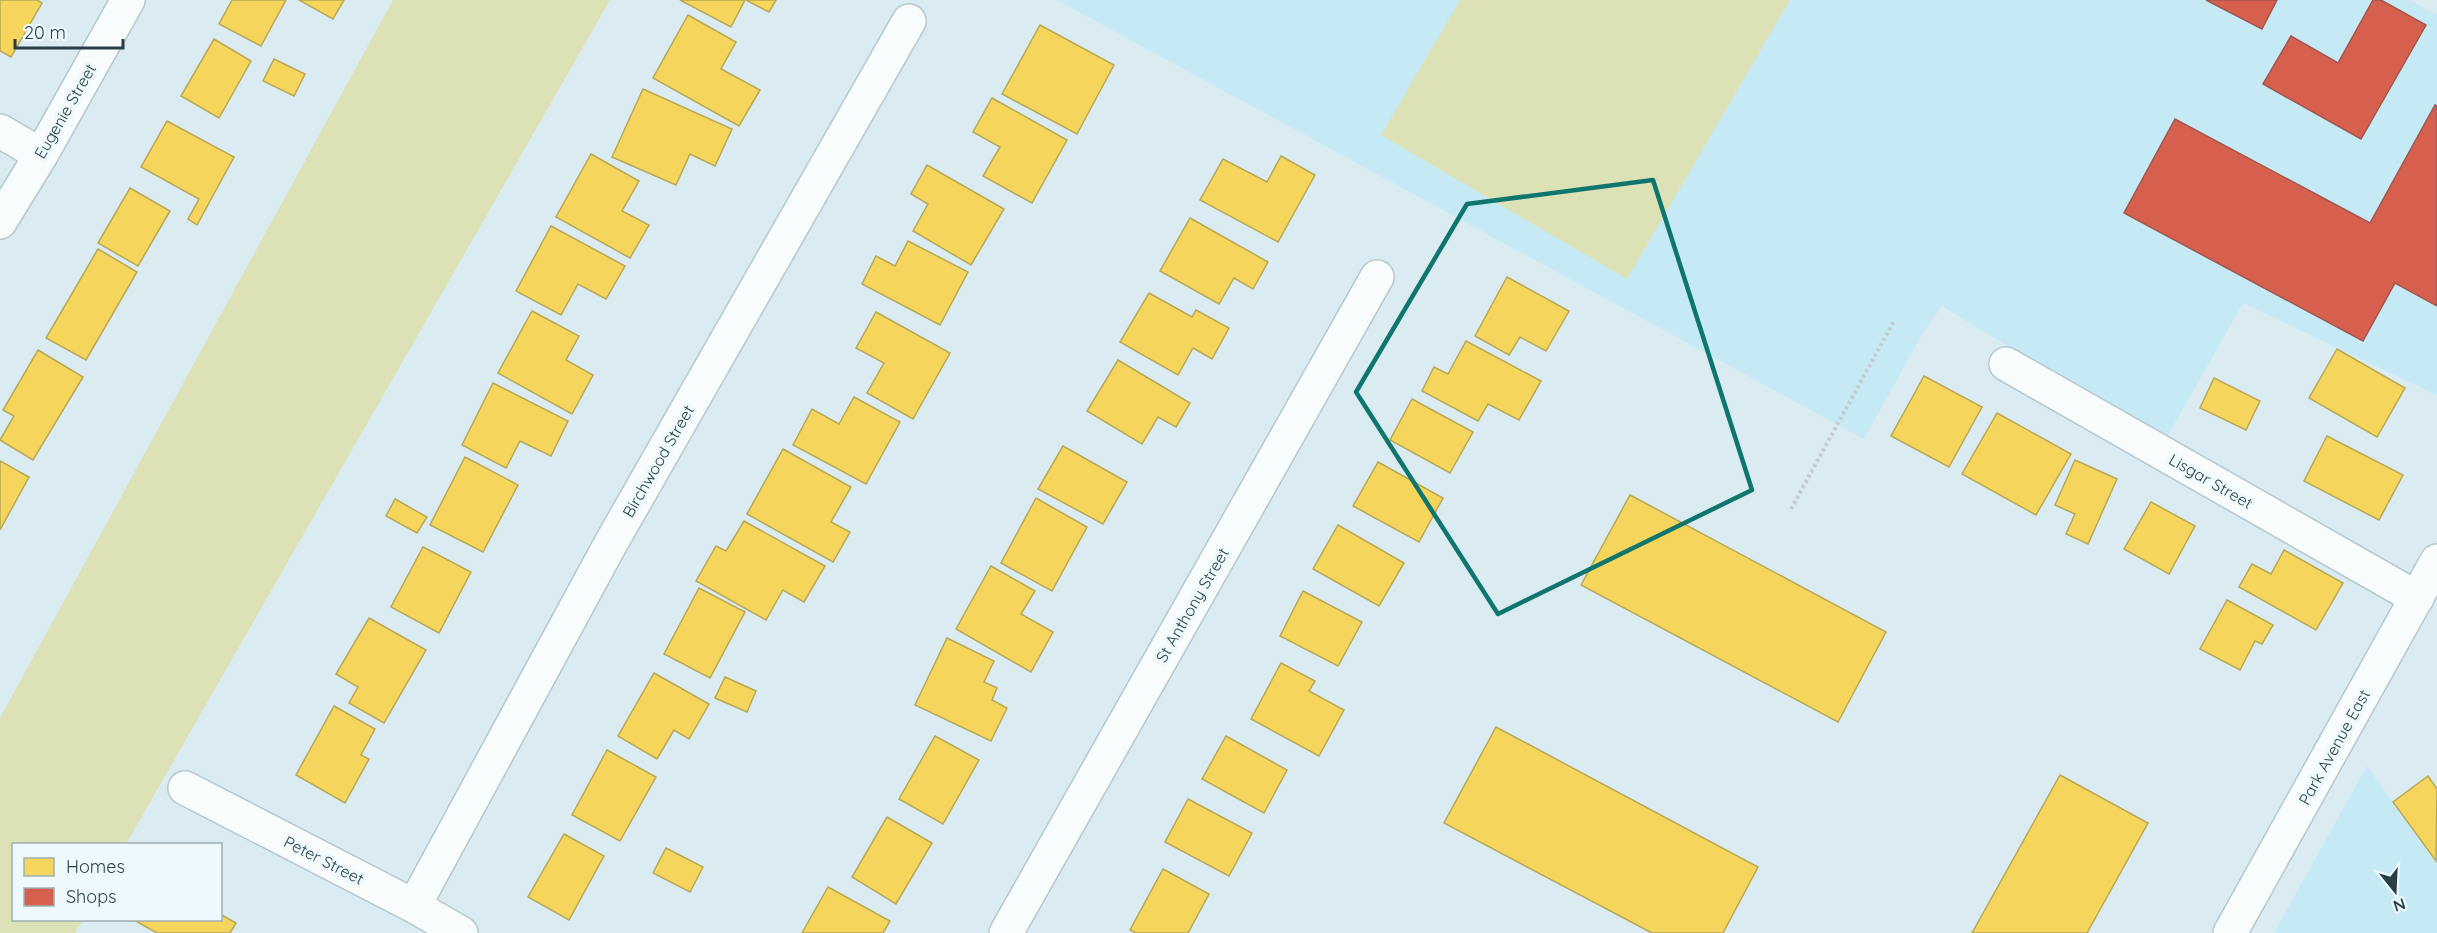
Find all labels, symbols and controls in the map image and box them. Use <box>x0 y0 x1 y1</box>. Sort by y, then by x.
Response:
scale bar <box>15 12 123 50</box>
text: 20 m <box>24 21 66 44</box>
street label: Eugenie Street <box>30 60 100 162</box>
street label: Birchwood Street <box>618 401 698 521</box>
street label: Lisgar Street <box>2166 449 2256 513</box>
street label: St Anthony Street <box>1151 544 1233 666</box>
street label: Park Avenue East <box>2294 686 2374 808</box>
street label: Peter Street <box>281 831 367 889</box>
legend <box>12 843 222 921</box>
text: Homes <box>66 855 125 878</box>
north arrow <box>2365 861 2425 921</box>
text: Shops <box>66 885 117 908</box>
text: N <box>2391 894 2408 917</box>

